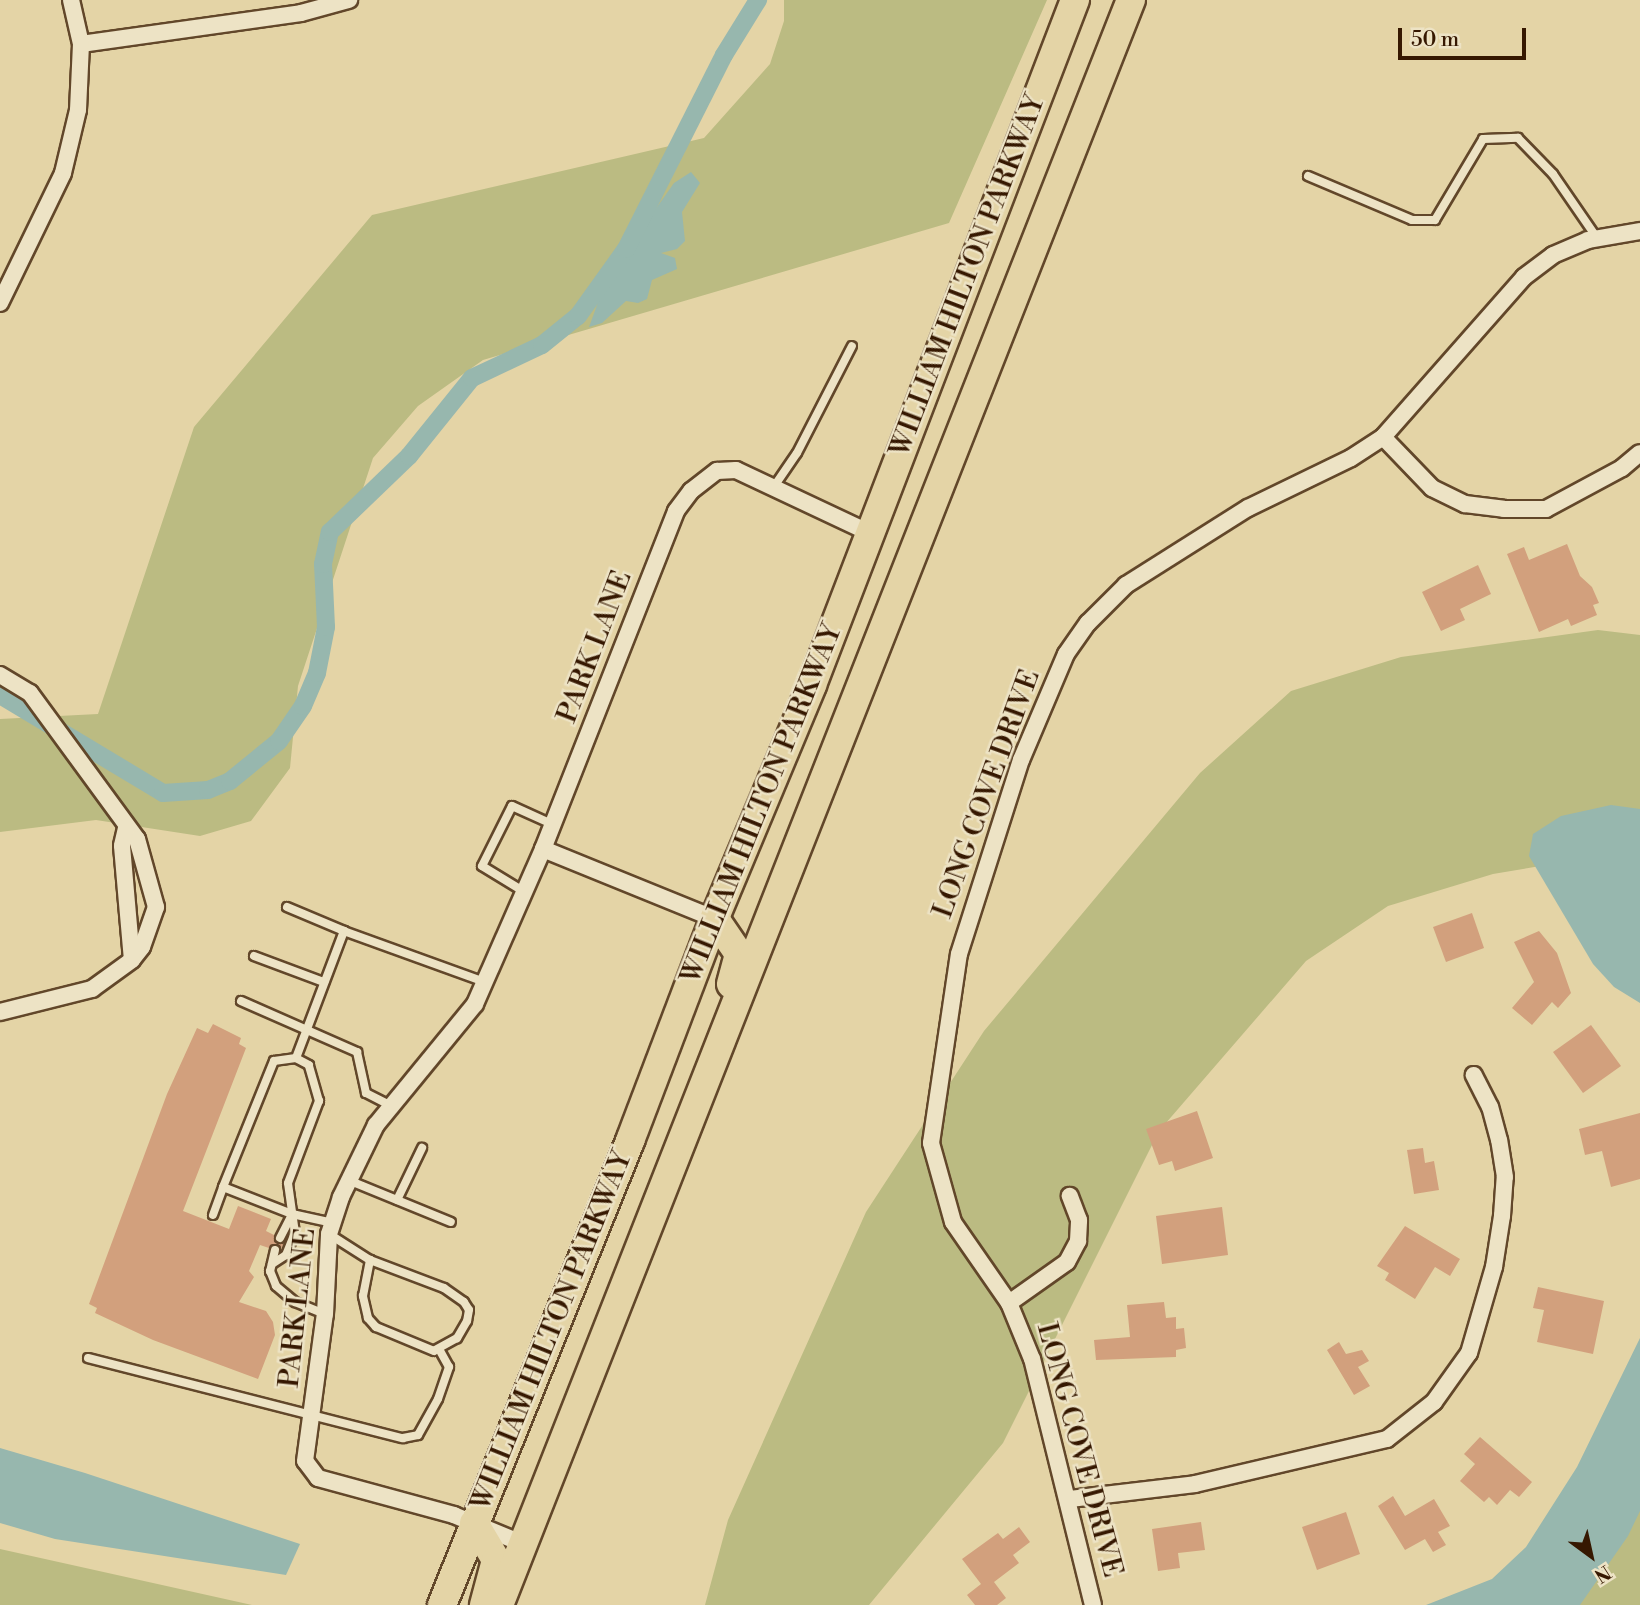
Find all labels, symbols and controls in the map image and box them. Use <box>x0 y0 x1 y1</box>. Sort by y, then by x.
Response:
scale bar <box>1402 14 1530 58</box>
text: 50 m <box>1411 27 1459 53</box>
street label: WILLIAM HILTON PARKWAY <box>883 90 1053 462</box>
street label: PARK LANE <box>551 566 639 728</box>
street label: WILLIAM HILTON PARKWAY <box>674 619 850 989</box>
street label: LONG COVE DRIVE <box>926 665 1048 923</box>
street label: WILLIAM HILTON PARKWAY <box>464 1146 640 1516</box>
street label: PARK LANE <box>273 1227 323 1389</box>
street label: LONG COVE DRIVE <box>1029 1319 1129 1581</box>
north arrow <box>1556 1521 1626 1591</box>
text: N <box>1590 1559 1615 1588</box>

